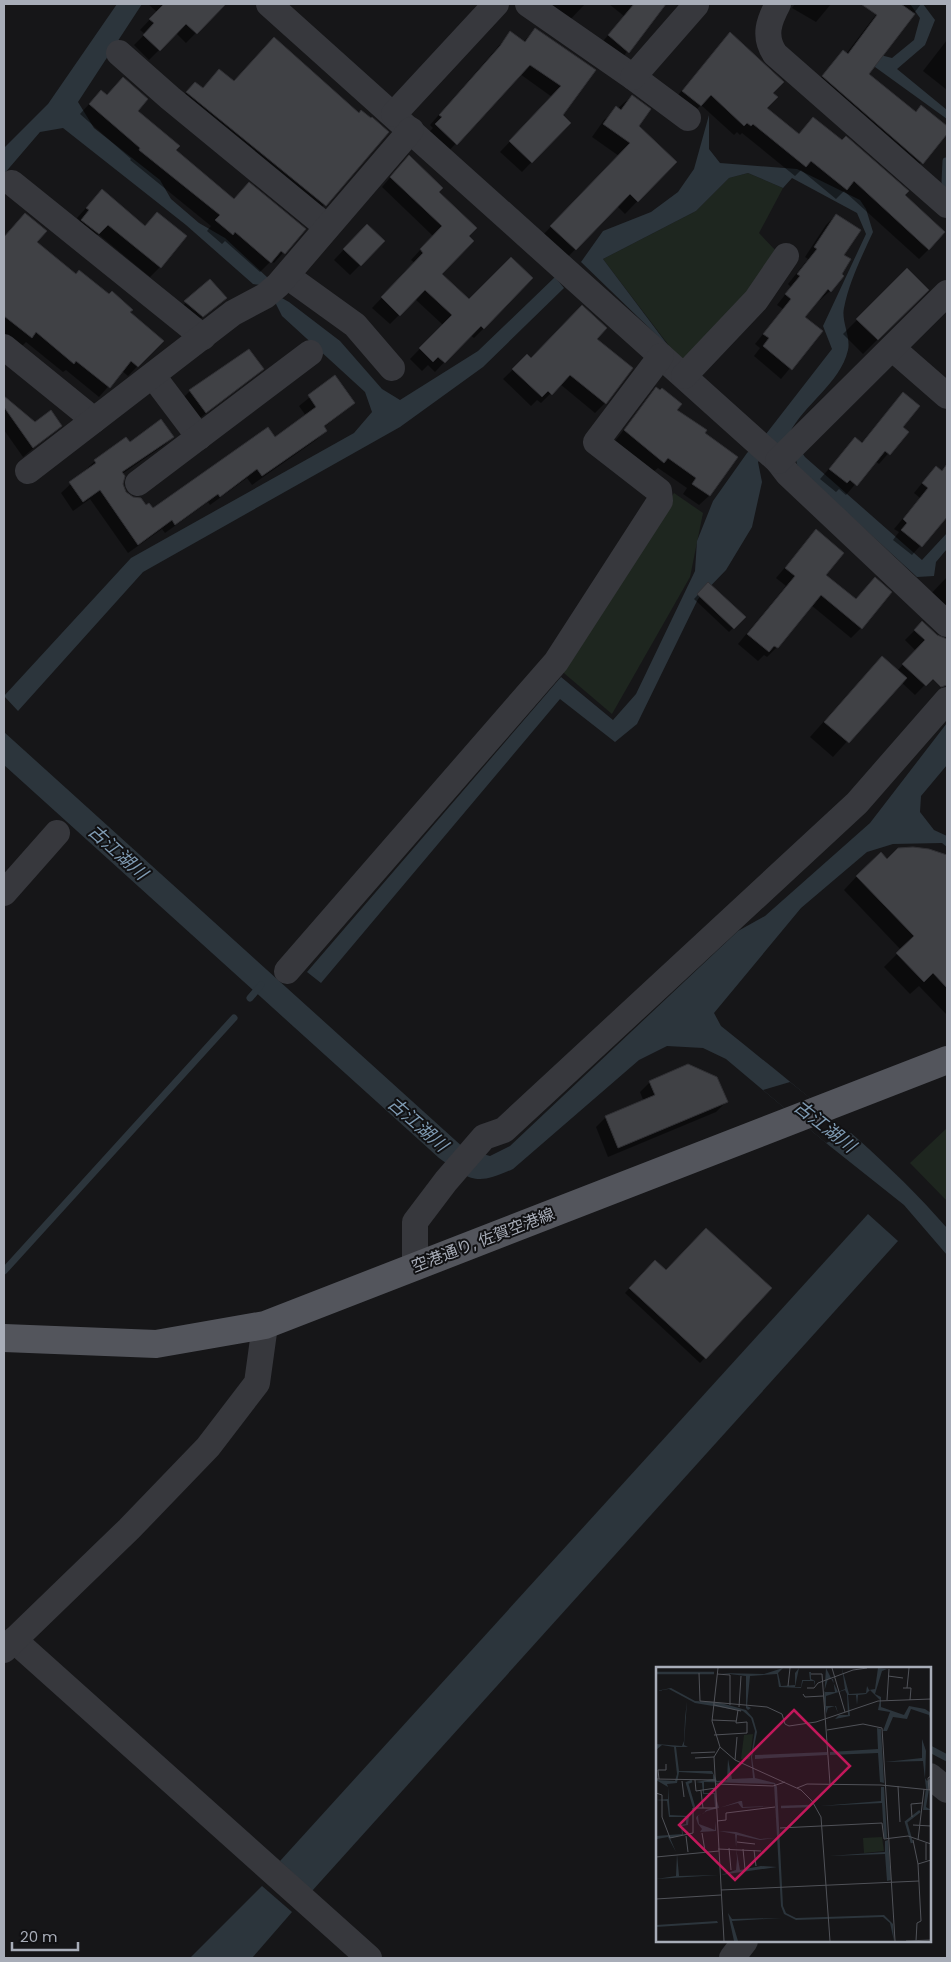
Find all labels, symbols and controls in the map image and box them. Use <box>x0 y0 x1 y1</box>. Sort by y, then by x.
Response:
water label: 古江湖川 <box>83 819 155 887</box>
water label: 古江湖川 <box>383 1091 455 1158</box>
water label: 古江湖川 <box>789 1094 863 1159</box>
street label: 空港通り, 佐賀空港線 <box>408 1202 558 1278</box>
inset map <box>656 1667 931 1942</box>
scale bar <box>12 1920 79 1952</box>
text: 20 m <box>20 1926 58 1947</box>

